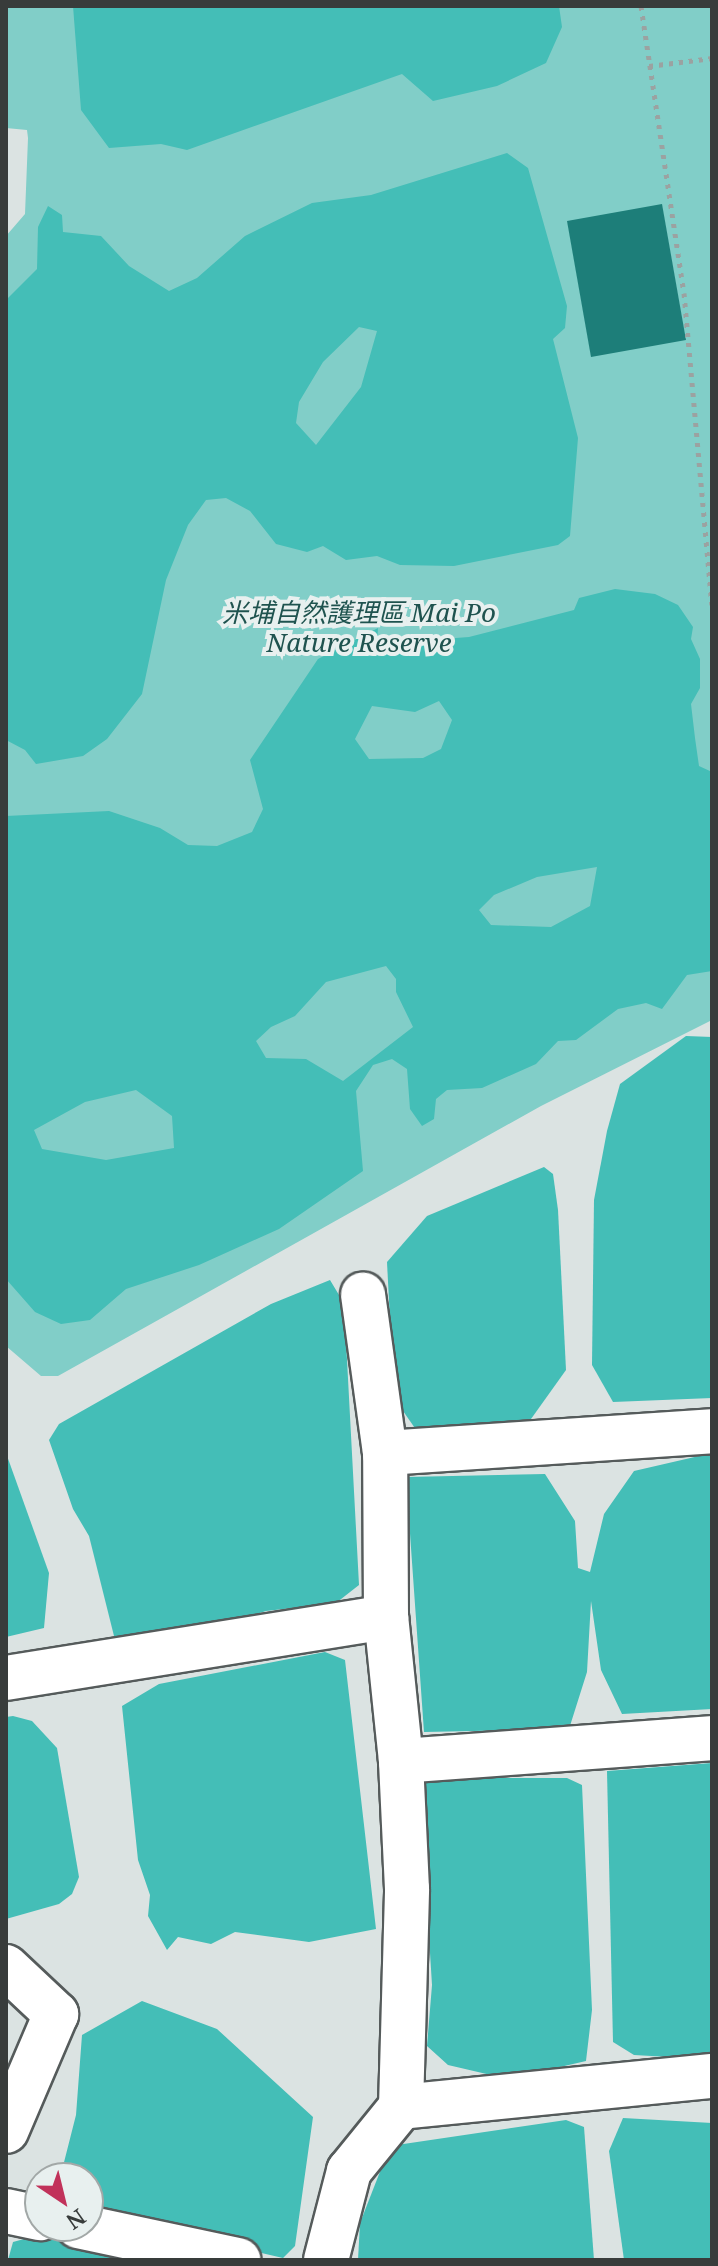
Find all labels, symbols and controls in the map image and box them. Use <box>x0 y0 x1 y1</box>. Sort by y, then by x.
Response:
park label: 米埔自然護理區 Mai Po Nature Reserve <box>222 597 496 658</box>
north arrow <box>24 2162 104 2242</box>
text: N <box>61 2203 92 2237</box>

